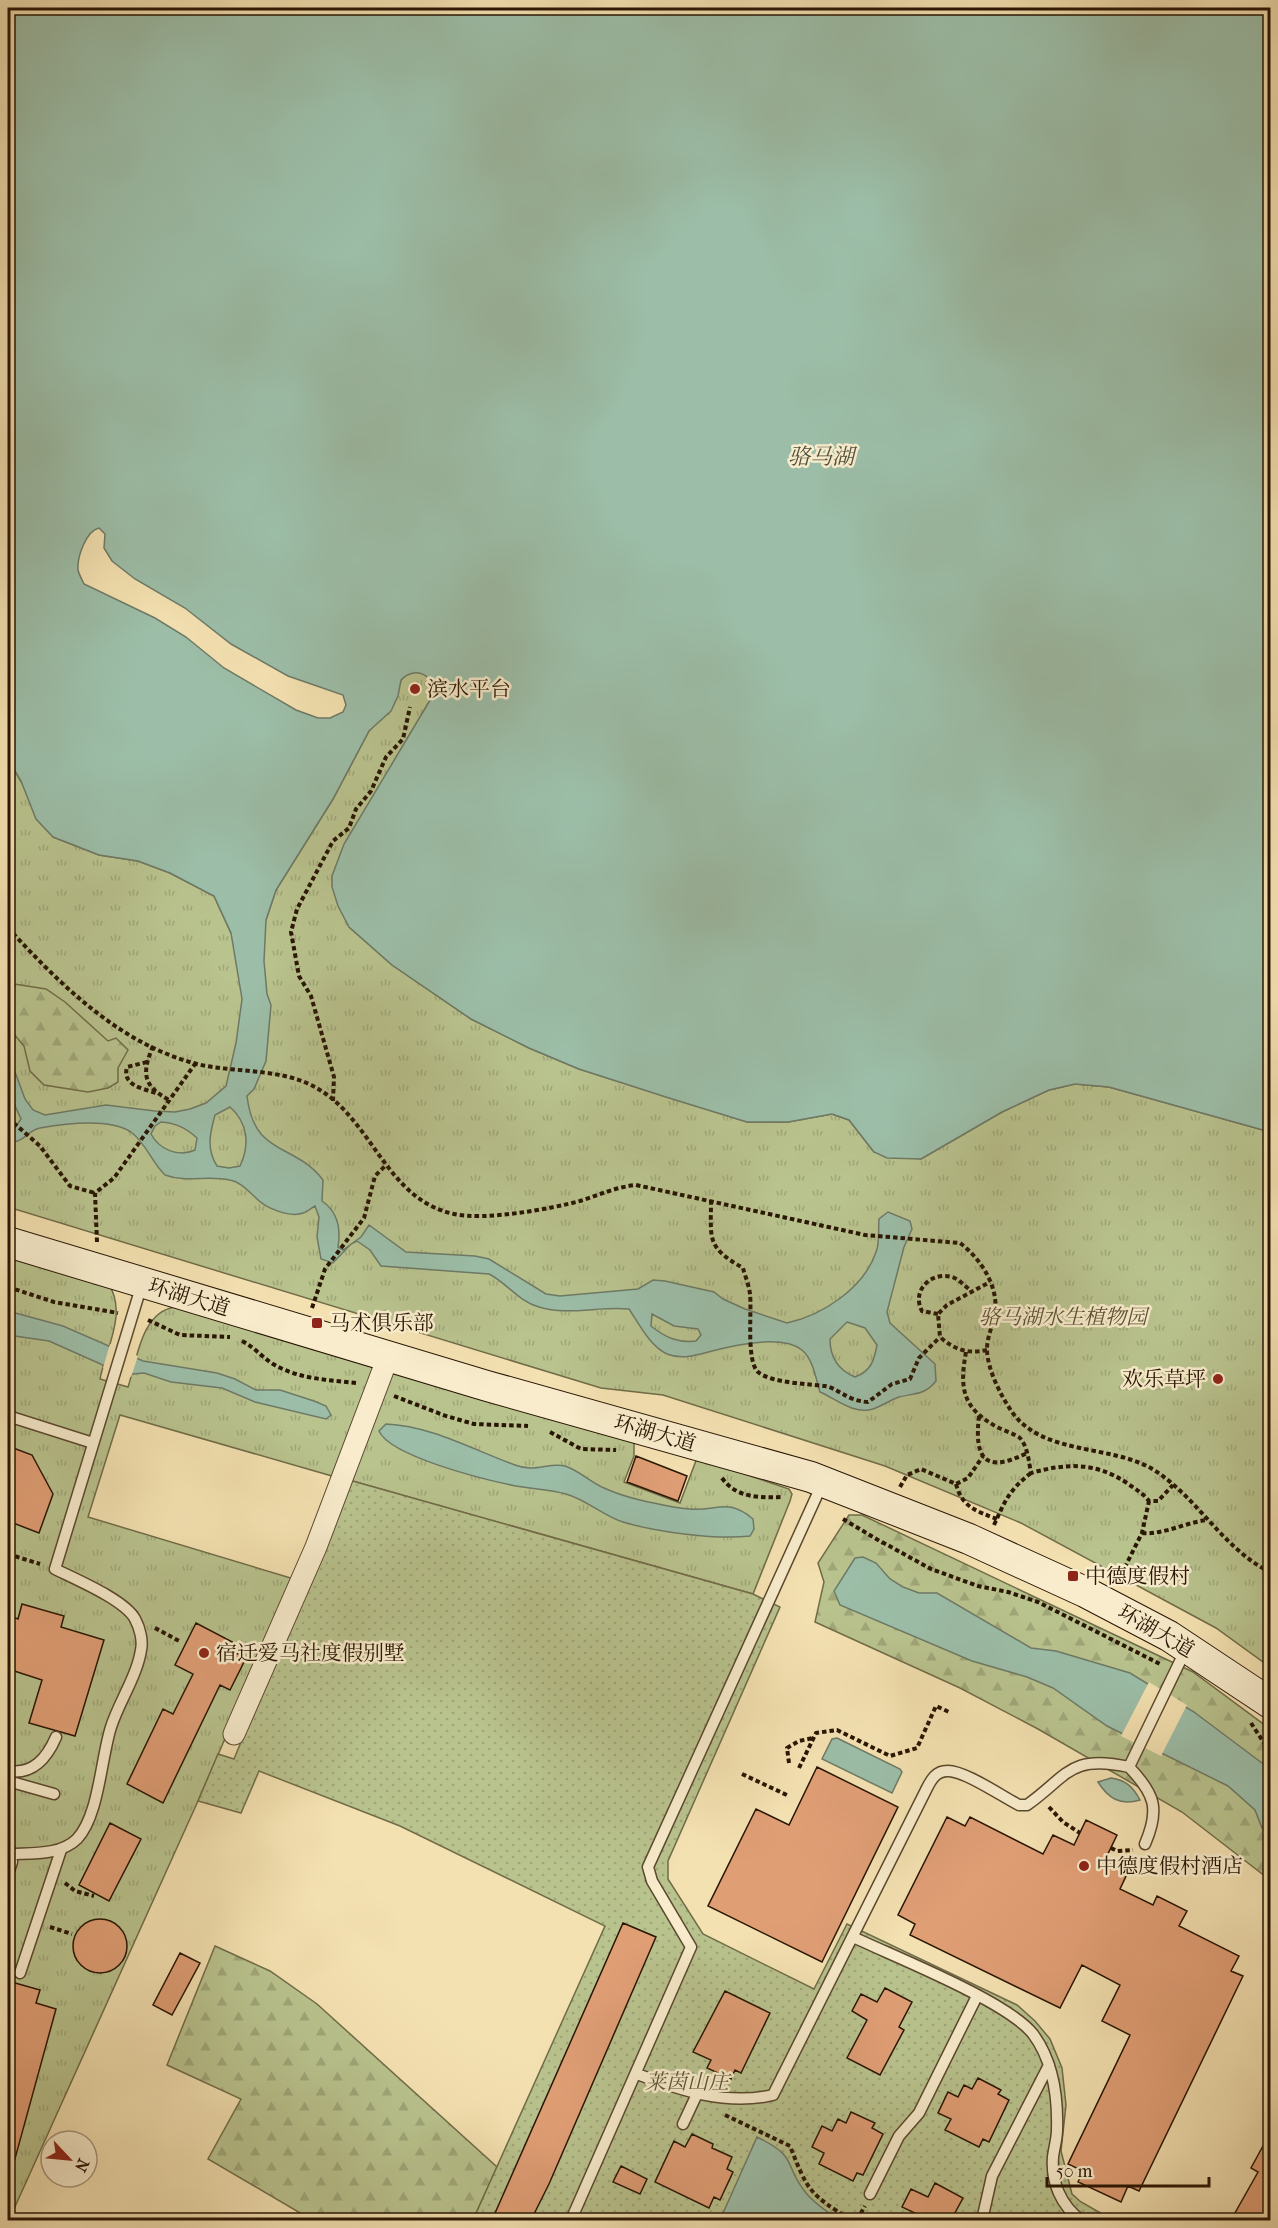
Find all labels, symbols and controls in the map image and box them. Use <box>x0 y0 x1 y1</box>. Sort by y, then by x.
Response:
water label: 骆马湖 <box>788 444 858 470</box>
place label: 滨水平台 <box>427 677 511 701</box>
marker: 滨水平台 <box>408 682 422 696</box>
street label: 环湖大道 <box>145 1273 233 1321</box>
park label: 骆马湖水生植物园 <box>979 1305 1150 1329</box>
place label: 马术俱乐部 <box>329 1311 434 1335</box>
marker: 马术俱乐部 <box>310 1316 324 1330</box>
place label: 欢乐草坪 <box>1122 1367 1206 1391</box>
marker: 欢乐草坪 <box>1211 1372 1225 1386</box>
street label: 环湖大道 <box>611 1410 699 1456</box>
place label: 中德度假村 <box>1085 1564 1190 1588</box>
marker: 中德度假村 <box>1066 1569 1080 1583</box>
street label: 环湖大道 <box>1114 1600 1198 1662</box>
place label: 宿迁爱马社度假别墅 <box>216 1641 405 1665</box>
marker: 宿迁爱马社度假别墅 <box>197 1646 211 1660</box>
place label: 中德度假村酒店 <box>1096 1854 1243 1878</box>
marker: 中德度假村酒店 <box>1077 1859 1091 1873</box>
park label: 莱茵山庄 <box>645 2070 732 2094</box>
north arrow <box>39 2129 99 2189</box>
scale bar <box>1047 2150 1209 2188</box>
text: N <box>70 2156 93 2176</box>
text: 50 m <box>1056 2161 1093 2182</box>

